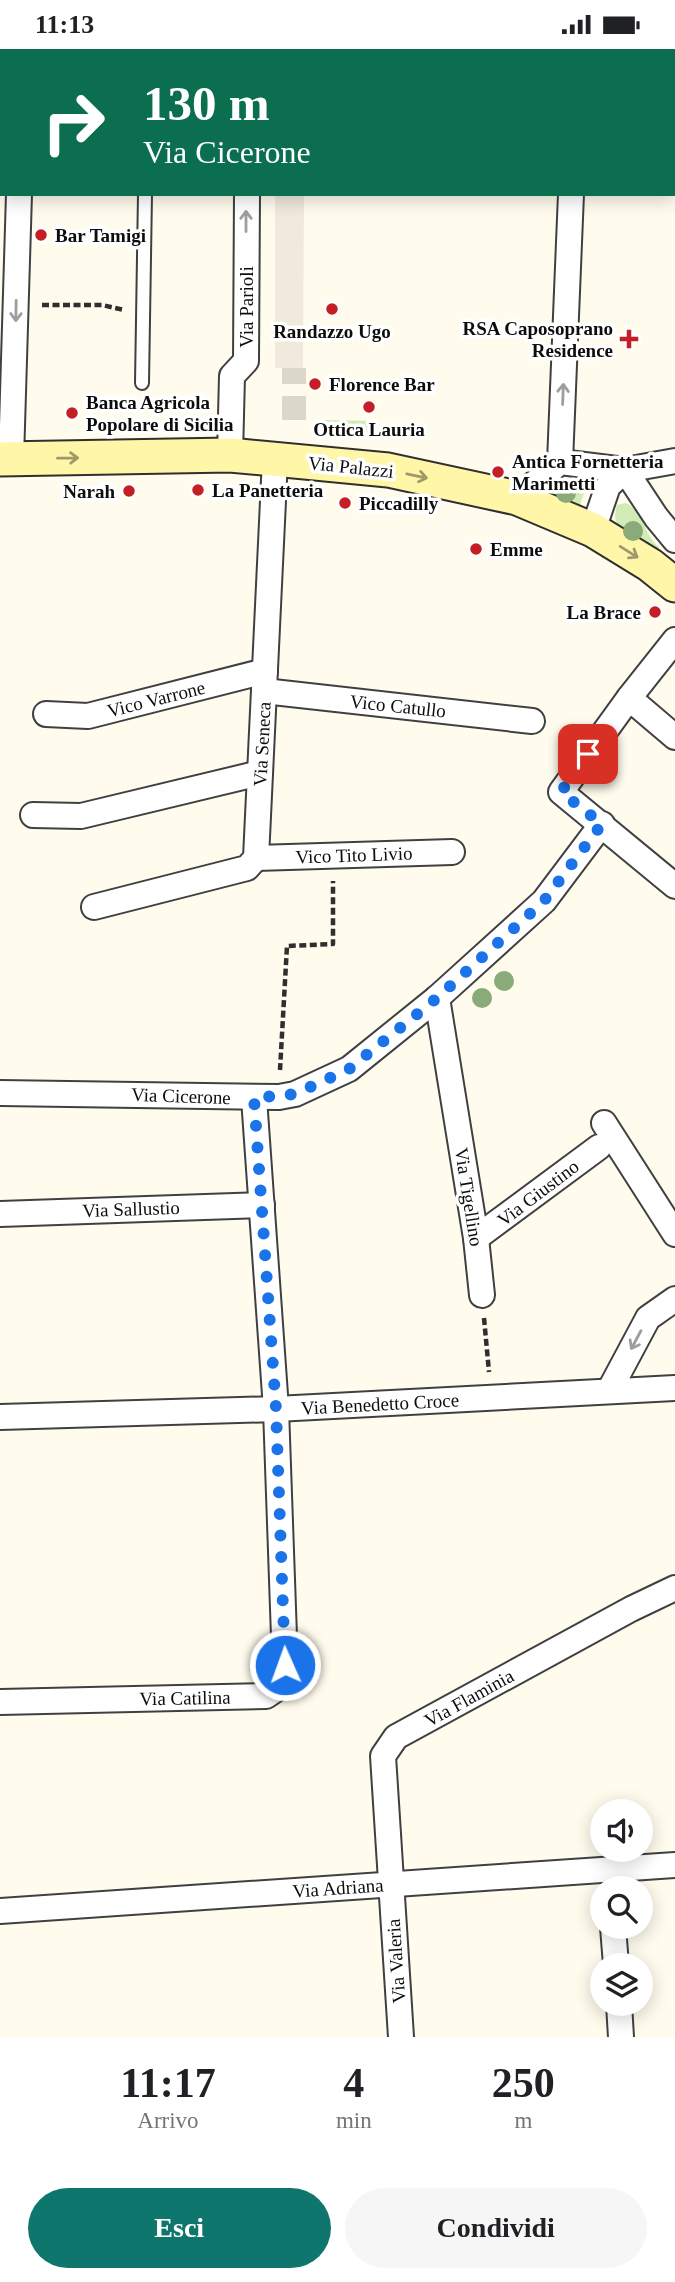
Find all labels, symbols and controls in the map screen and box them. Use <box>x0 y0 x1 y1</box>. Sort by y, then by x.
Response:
text: 11:13 <box>35 10 94 39</box>
text: 130 m <box>143 76 270 131</box>
icon: right <box>28 77 119 168</box>
text: Via Cicerone <box>143 134 311 170</box>
one-way arrow <box>239 210 253 233</box>
place label: Bar Tamigi <box>55 225 146 246</box>
marker: Bar Tamigi <box>33 227 49 243</box>
street label: Via Parioli <box>236 266 257 348</box>
one-way arrow <box>9 300 22 323</box>
marker: Randazzo Ugo <box>324 301 340 317</box>
place label: RSA Caposoprano Residence <box>463 318 613 361</box>
place label: Randazzo Ugo <box>273 321 391 342</box>
marker: RSA Caposoprano Residence <box>619 329 639 349</box>
place label: Florence Bar <box>329 374 435 395</box>
marker: Florence Bar <box>307 376 323 392</box>
one-way arrow <box>557 383 570 406</box>
place label: Banca Agricola Popolare di Sicilia <box>86 392 234 435</box>
marker: Ottica Lauria <box>361 399 377 415</box>
marker: Banca Agricola Popolare di Sicilia <box>64 405 80 421</box>
place label: Ottica Lauria <box>313 419 425 440</box>
one-way arrow <box>56 451 79 465</box>
place label: Antica Fornetteria Marimetti <box>512 451 664 494</box>
street label: Via Palazzi <box>307 452 395 482</box>
marker: Antica Fornetteria Marimetti <box>490 464 506 480</box>
one-way arrow <box>405 470 428 483</box>
place label: La Panetteria <box>212 480 324 501</box>
place label: Narah <box>63 481 115 502</box>
marker: La Panetteria <box>190 482 206 498</box>
marker: Narah <box>121 483 137 499</box>
place label: Piccadilly <box>359 493 439 514</box>
marker: Piccadilly <box>337 495 353 511</box>
place label: Emme <box>490 539 543 560</box>
marker: Emme <box>468 541 484 557</box>
one-way arrow <box>619 546 639 560</box>
place label: La Brace <box>567 602 641 623</box>
marker: La Brace <box>647 604 663 620</box>
street label: Vico Varrone <box>105 677 207 721</box>
street label: Vico Catullo <box>349 691 447 721</box>
street label: Via Seneca <box>249 701 275 787</box>
pin <box>558 724 618 784</box>
icon: arrive <box>569 735 607 773</box>
street label: Vico Tito Livio <box>295 842 413 868</box>
street label: Via Cicerone <box>131 1084 231 1108</box>
street label: Via Tigellino <box>451 1146 487 1248</box>
street label: Via Giustino <box>493 1156 583 1230</box>
street label: Via Sallustio <box>82 1197 180 1221</box>
one-way arrow <box>629 1329 643 1350</box>
street label: Via Benedetto Croce <box>300 1389 460 1419</box>
position arrow <box>248 1628 322 1702</box>
street label: Via Flaminia <box>421 1665 518 1731</box>
street label: Via Catilina <box>139 1687 231 1709</box>
map controls <box>590 1799 653 2016</box>
button: sound <box>590 1799 653 1862</box>
street label: Via Adriana <box>292 1874 385 1902</box>
button: search <box>590 1876 653 1939</box>
street label: Via Valeria <box>383 1918 409 2004</box>
button: layers <box>590 1953 653 2016</box>
text: 11:17 <box>120 2060 216 2106</box>
text: 4 <box>343 2060 364 2106</box>
text: 250 <box>492 2060 555 2106</box>
text: Arrivo <box>137 2108 199 2133</box>
text: min <box>336 2108 372 2133</box>
text: m <box>514 2108 532 2133</box>
button: Esci <box>28 2188 331 2268</box>
button: Condividi <box>345 2188 647 2268</box>

